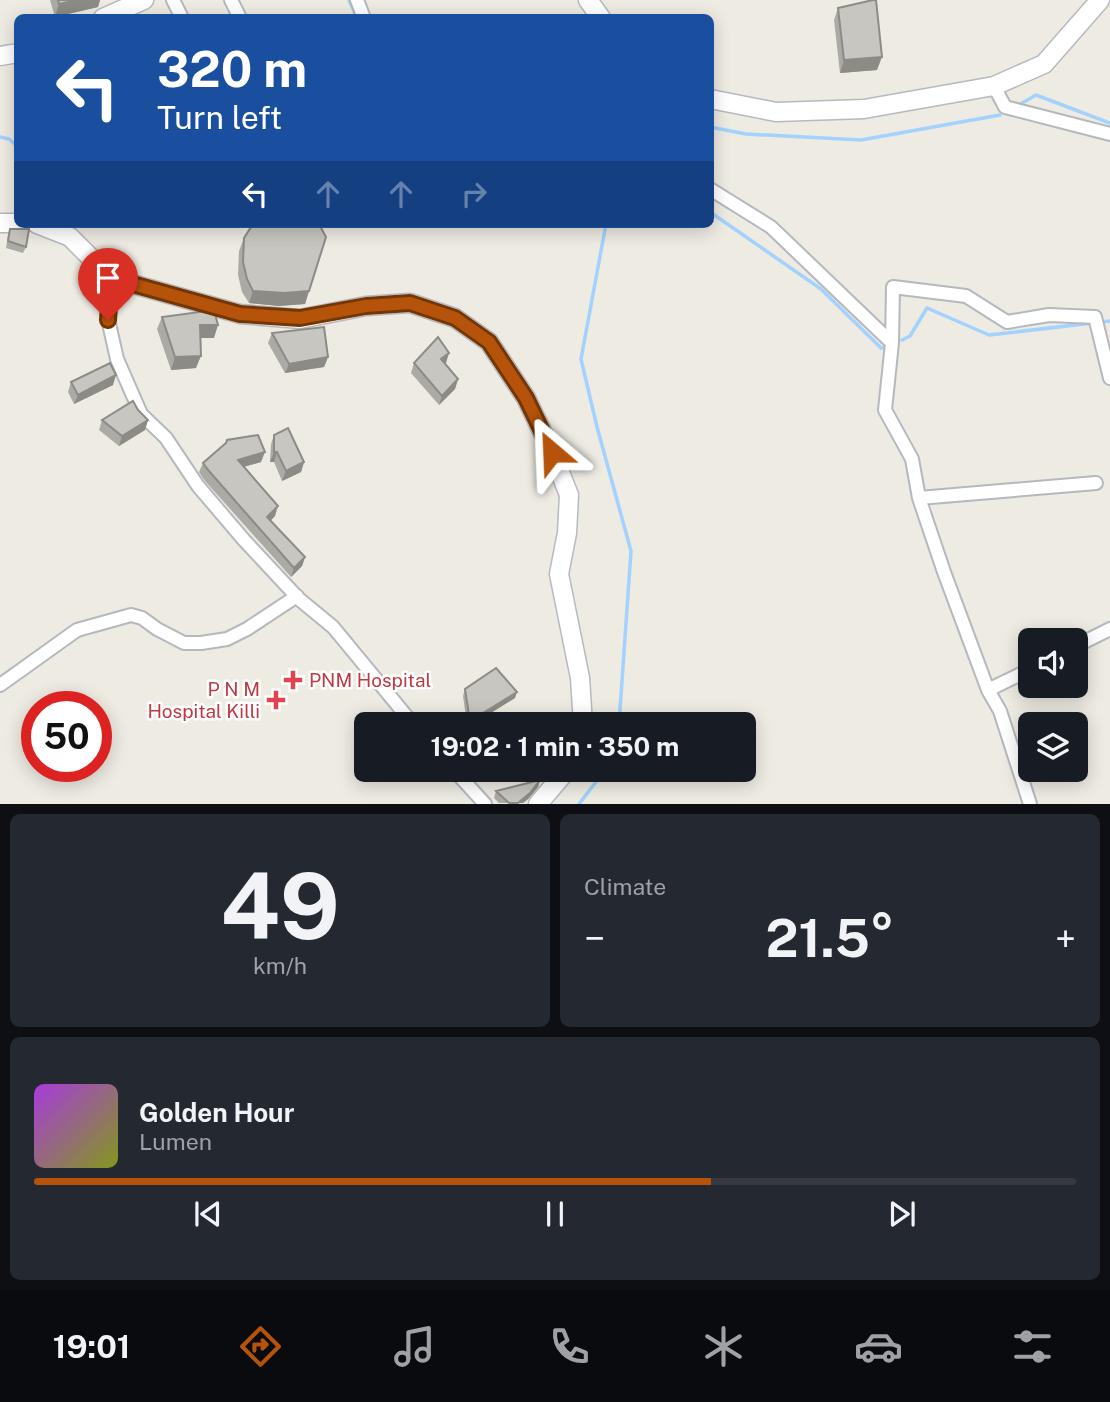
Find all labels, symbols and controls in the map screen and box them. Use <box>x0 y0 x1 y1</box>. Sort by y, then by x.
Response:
text: 320 m <box>157 40 307 98</box>
icon: left <box>42 42 133 133</box>
text: Turn left <box>157 99 282 136</box>
icon: left <box>236 175 274 213</box>
icon: ahead <box>309 175 347 213</box>
icon: ahead <box>382 175 420 213</box>
icon: right <box>455 175 493 213</box>
pin <box>78 248 138 320</box>
icon: arrive <box>89 259 127 297</box>
position arrow <box>515 415 589 489</box>
map controls <box>1018 628 1088 782</box>
button: sound <box>1018 628 1088 698</box>
place label: PNM Hospital <box>309 669 431 691</box>
marker: PNM Hospital <box>283 670 303 690</box>
place label: P N M Hospital Killi <box>147 678 260 722</box>
marker: P N M Hospital Killi <box>266 690 286 710</box>
speed limit sign: 50 <box>21 691 112 782</box>
button: layers <box>1018 712 1088 782</box>
text: 19:02 · 1 min · 350 m <box>431 731 679 762</box>
text: 49 <box>220 853 340 959</box>
text: Climate <box>584 873 666 900</box>
text: 21.5° <box>765 908 895 969</box>
text: − <box>584 916 605 961</box>
text: + <box>1055 916 1076 961</box>
text: km/h <box>253 952 307 979</box>
text: Golden Hour <box>139 1097 294 1128</box>
text: Lumen <box>139 1128 212 1155</box>
icon: previous <box>189 1195 227 1233</box>
icon: pause <box>536 1195 574 1233</box>
icon: next <box>883 1195 921 1233</box>
icon: directions <box>236 1322 285 1371</box>
icon: music <box>390 1322 439 1371</box>
icon: phone <box>545 1322 594 1371</box>
icon: climate <box>699 1322 748 1371</box>
icon: car <box>854 1322 903 1371</box>
icon: filters <box>1008 1322 1057 1371</box>
text: 19:01 <box>53 1328 130 1365</box>

